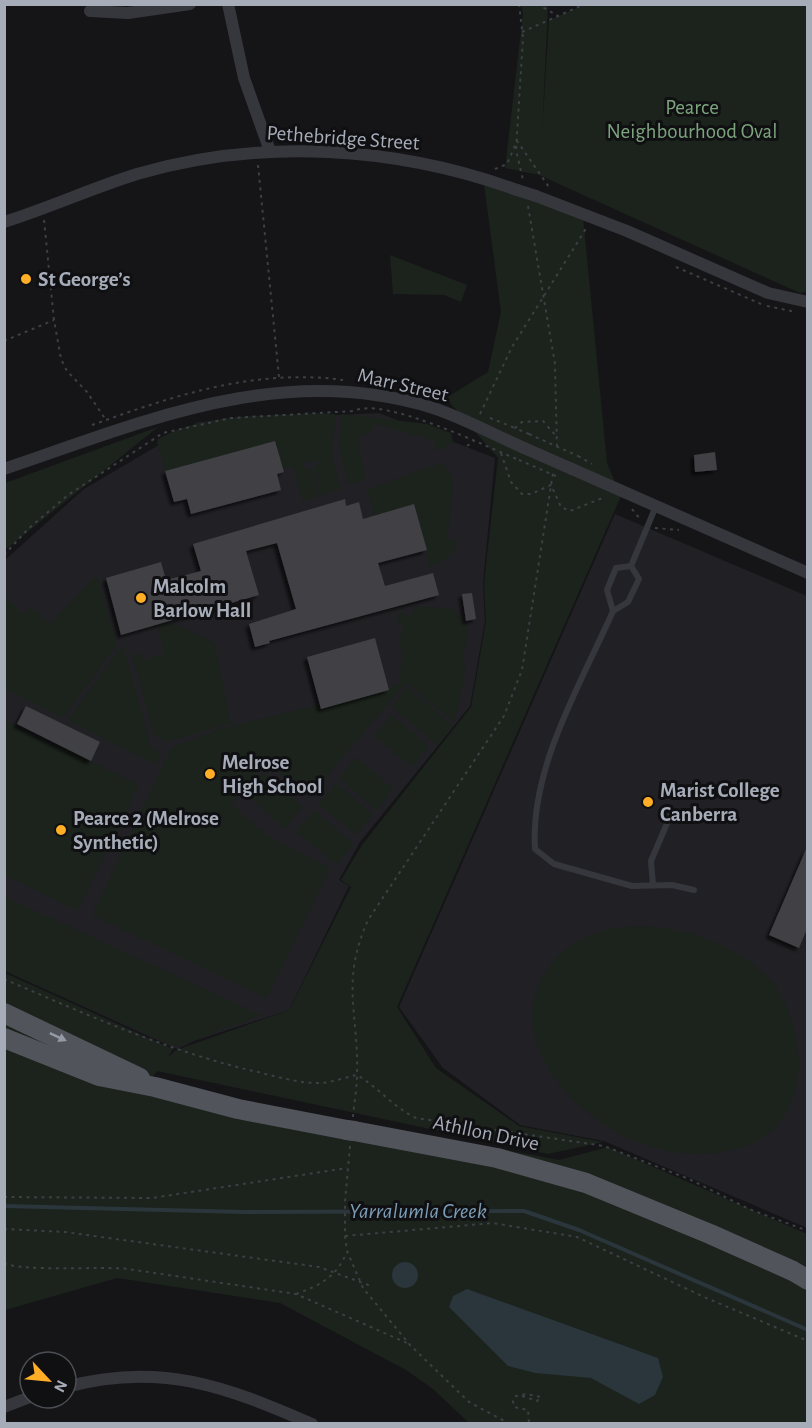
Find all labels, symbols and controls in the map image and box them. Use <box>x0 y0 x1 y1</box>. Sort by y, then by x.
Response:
park label: Pearce Neighbourhood Oval <box>607 97 777 142</box>
street label: Pethebridge Street <box>266 122 420 154</box>
place label: St George’s <box>38 269 131 290</box>
marker: St George’s <box>19 272 33 286</box>
street label: Marr Street <box>356 364 451 406</box>
place label: Malcolm Barlow Hall <box>153 576 251 621</box>
marker: Malcolm Barlow Hall <box>134 591 148 605</box>
place label: Melrose High School <box>222 752 323 797</box>
marker: Melrose High School <box>203 767 217 781</box>
place label: Marist College Canberra <box>660 780 780 825</box>
marker: Marist College Canberra <box>641 795 655 809</box>
place label: Pearce 2 (Melrose Synthetic) <box>73 808 219 853</box>
marker: Pearce 2 (Melrose Synthetic) <box>54 823 68 837</box>
one-way arrow <box>49 1033 66 1042</box>
street label: Athllon Drive <box>431 1112 541 1154</box>
water label: Yarralumla Creek <box>349 1200 487 1222</box>
north arrow <box>18 1350 78 1410</box>
text: N <box>51 1378 70 1395</box>

